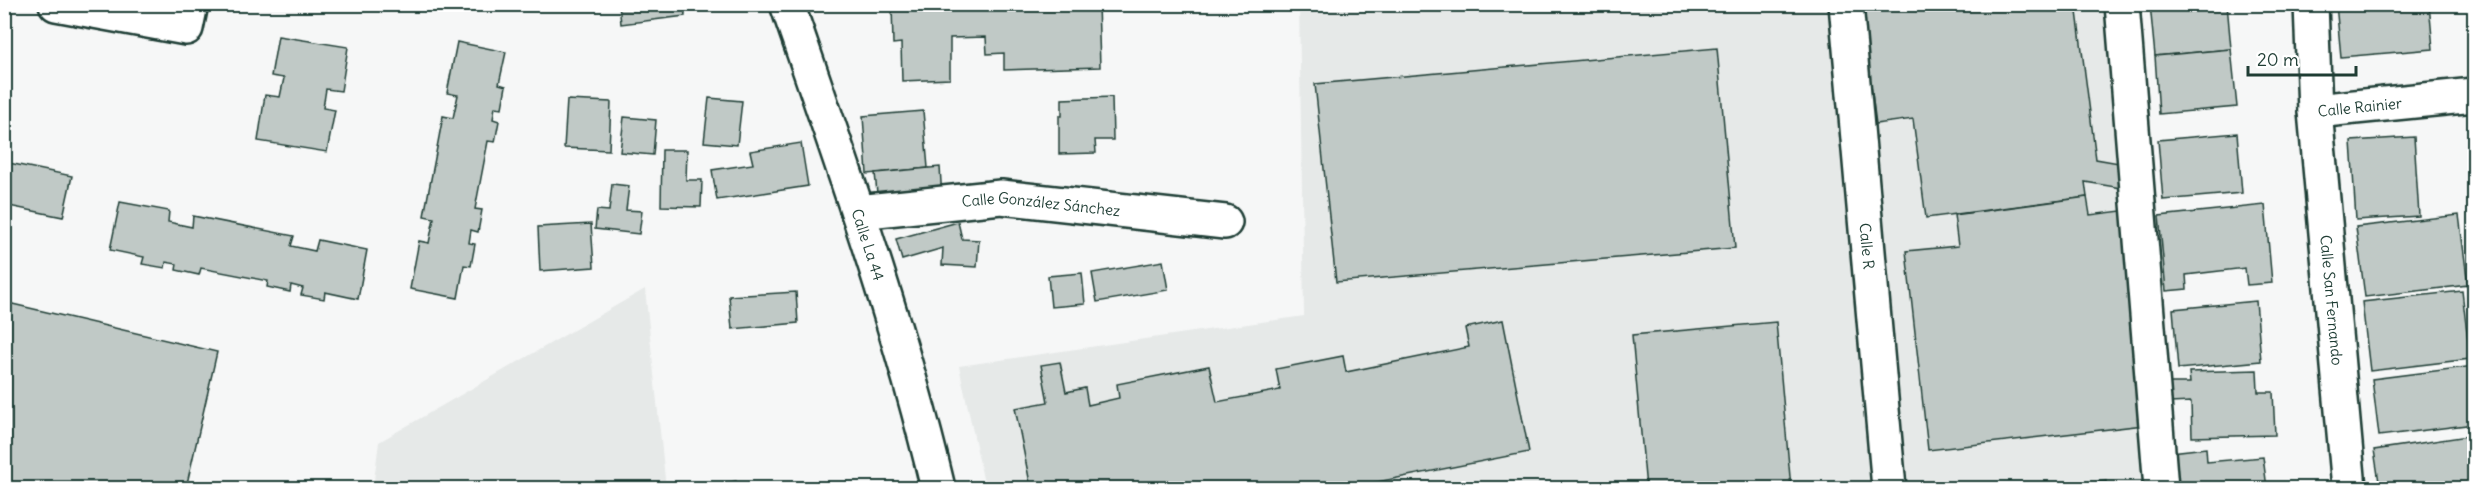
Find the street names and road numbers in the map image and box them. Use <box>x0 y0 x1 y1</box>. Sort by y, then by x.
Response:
street label: Calle Rainier <box>2317 93 2403 120</box>
street label: Calle González Sánchez <box>961 187 1121 220</box>
street label: Calle La 44 <box>848 206 889 283</box>
street label: Calle R <box>1856 222 1879 270</box>
street label: Calle San Fernando <box>2317 234 2347 366</box>

